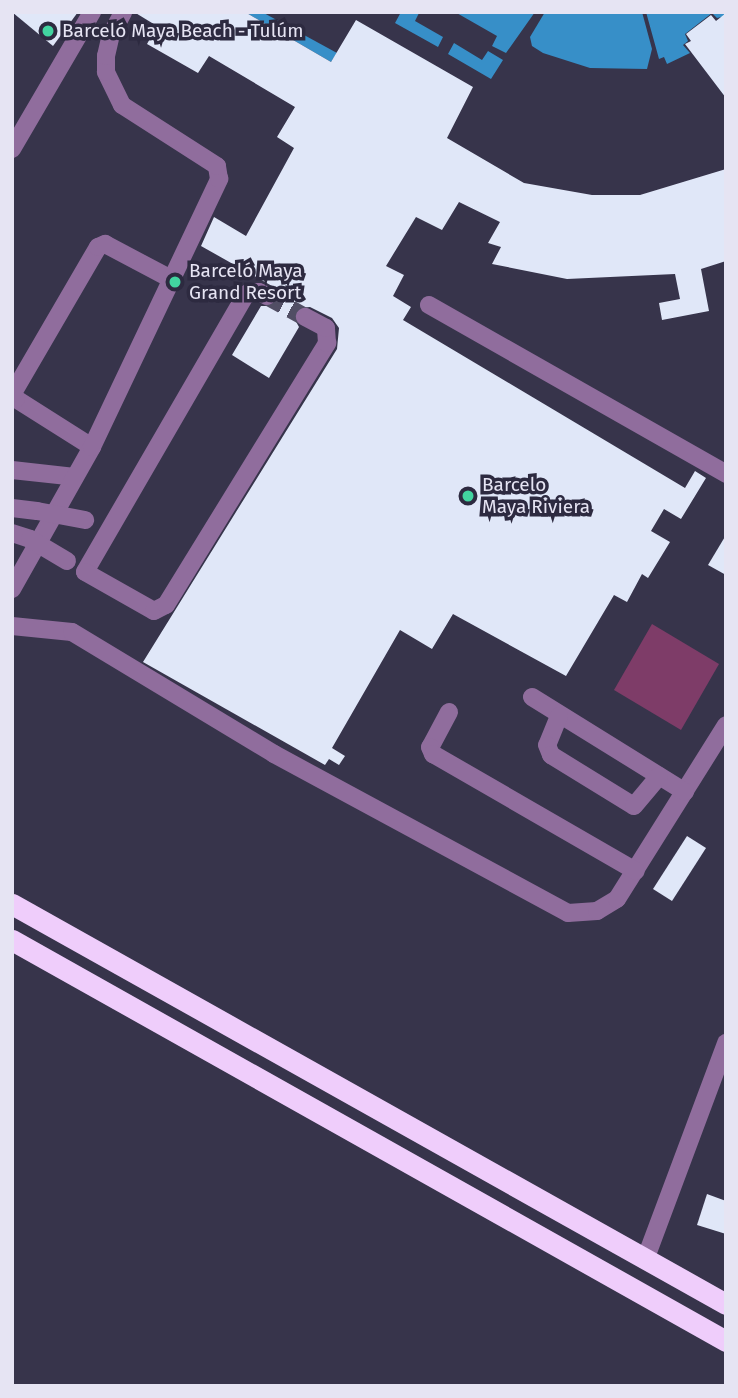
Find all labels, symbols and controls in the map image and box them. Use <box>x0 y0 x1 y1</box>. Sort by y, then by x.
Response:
place label: Barceló Maya Beach - Tulúm <box>62 20 304 42</box>
marker: Barceló Maya Beach - Tulúm <box>40 23 56 39</box>
place label: Barceló Maya Grand Resort <box>189 260 303 304</box>
marker: Barceló Maya Grand Resort <box>167 274 183 290</box>
place label: Barcelo Maya Riviera <box>482 474 590 518</box>
marker: Barcelo Maya Riviera <box>460 488 476 504</box>

